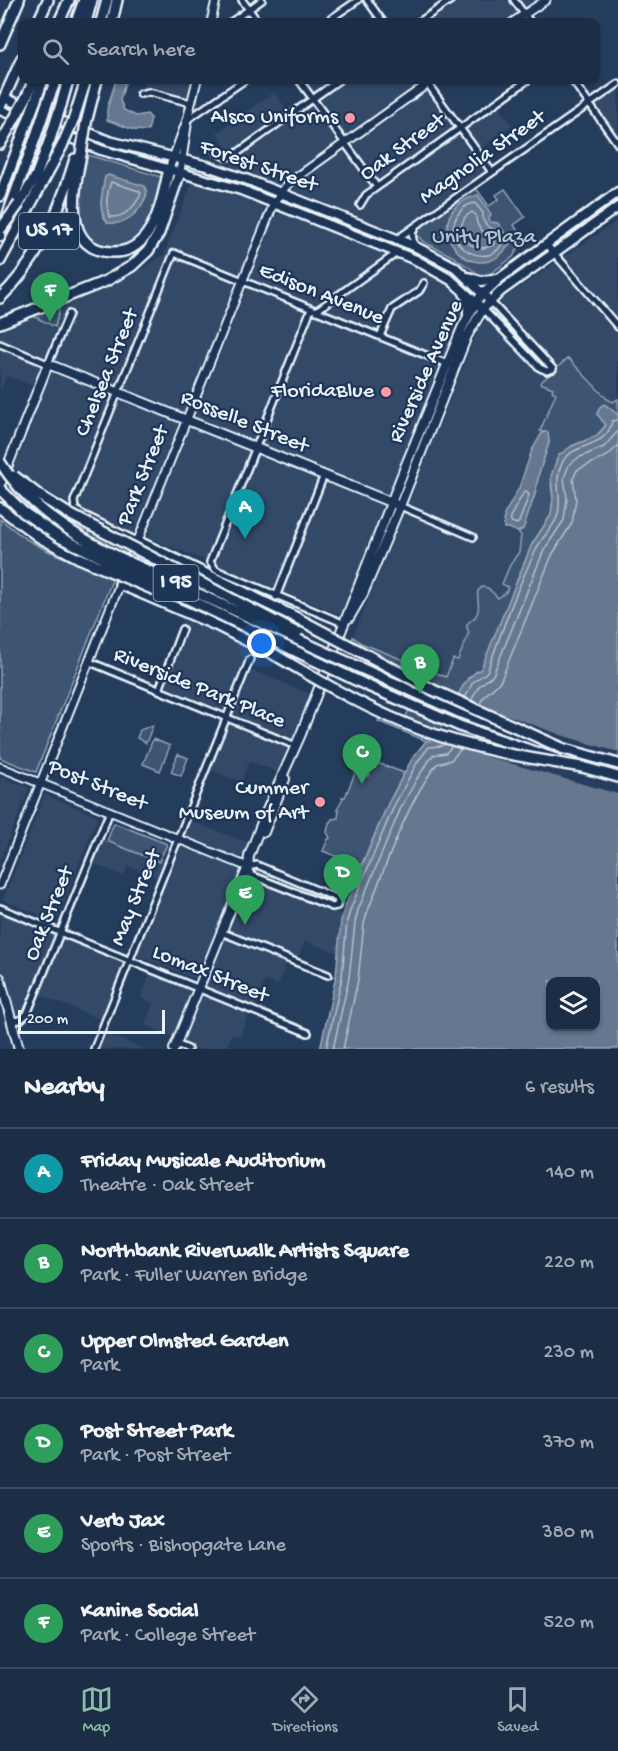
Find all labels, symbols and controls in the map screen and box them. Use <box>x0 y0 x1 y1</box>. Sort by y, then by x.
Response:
search box <box>18 18 600 84</box>
icon: search <box>39 35 72 68</box>
text: Search here <box>87 38 195 64</box>
street label: Magnolia Street <box>415 104 553 211</box>
place label: Alsco Uniforms <box>210 105 339 131</box>
street label: Oak Street <box>355 107 452 188</box>
marker: Alsco Uniforms <box>343 111 357 125</box>
street label: Forest Street <box>195 134 322 200</box>
road number: US 17 <box>19 213 79 249</box>
park label: Unity Plaza <box>432 225 537 251</box>
street label: Edison Avenue <box>255 258 388 332</box>
pin: F <box>31 272 70 322</box>
street label: Riverside Avenue <box>384 296 470 447</box>
street label: Chelsea Street <box>71 303 146 441</box>
place label: FloridaBlue <box>270 379 375 405</box>
marker: FloridaBlue <box>379 385 393 399</box>
street label: Rosselle Street <box>176 386 314 461</box>
street label: Park Street <box>112 420 177 531</box>
pin: A <box>226 490 264 539</box>
road number: I 95 <box>154 565 198 601</box>
your location <box>247 629 276 658</box>
street label: Riverside Park Place <box>109 643 289 736</box>
pin: B <box>400 644 440 694</box>
pin: C <box>342 734 382 784</box>
street label: Post Street <box>43 754 152 818</box>
place label: Cummer Museum of Art <box>179 776 310 827</box>
marker: Cummer Museum of Art <box>313 795 327 809</box>
street label: May Street <box>106 844 169 950</box>
pin: D <box>324 854 362 904</box>
street label: Oak Street <box>19 861 81 965</box>
pin: E <box>226 876 264 925</box>
street label: Lomax Street <box>148 940 274 1011</box>
map controls <box>546 977 600 1031</box>
button: layers <box>546 977 600 1031</box>
scale bar <box>18 1007 165 1034</box>
text: 200 m <box>27 1011 68 1030</box>
text: Nearby <box>24 1073 105 1104</box>
text: 6 results <box>525 1077 594 1100</box>
text: Friday Musicale Auditorium <box>81 1149 325 1175</box>
text: A <box>38 1162 49 1185</box>
text: 140 m <box>546 1162 594 1185</box>
text: Theatre · Oak Street <box>81 1175 252 1198</box>
text: Northbank Riverwalk Artists Square <box>81 1239 409 1265</box>
text: B <box>38 1252 49 1275</box>
text: 220 m <box>544 1252 594 1275</box>
text: Park · Fuller Warren Bridge <box>81 1265 307 1288</box>
text: Upper Olmsted Garden <box>81 1329 289 1355</box>
text: C <box>38 1342 49 1365</box>
text: 230 m <box>544 1342 594 1365</box>
text: Park <box>81 1355 119 1378</box>
text: Post Street Park <box>81 1419 233 1445</box>
text: D <box>37 1432 50 1455</box>
text: 370 m <box>543 1432 594 1455</box>
text: Park · Post Street <box>81 1445 230 1468</box>
text: Verb Jax <box>81 1509 165 1535</box>
text: E <box>37 1522 50 1545</box>
text: 380 m <box>542 1522 594 1545</box>
text: Sports · Bishopgate Lane <box>81 1535 286 1558</box>
text: Kanine Social <box>81 1599 199 1625</box>
text: F <box>38 1612 49 1635</box>
text: 520 m <box>543 1612 594 1635</box>
text: Park · College Street <box>81 1625 255 1648</box>
tab: Map <box>80 1683 113 1738</box>
tab: Directions <box>272 1683 338 1738</box>
tab: Saved <box>497 1683 538 1738</box>

